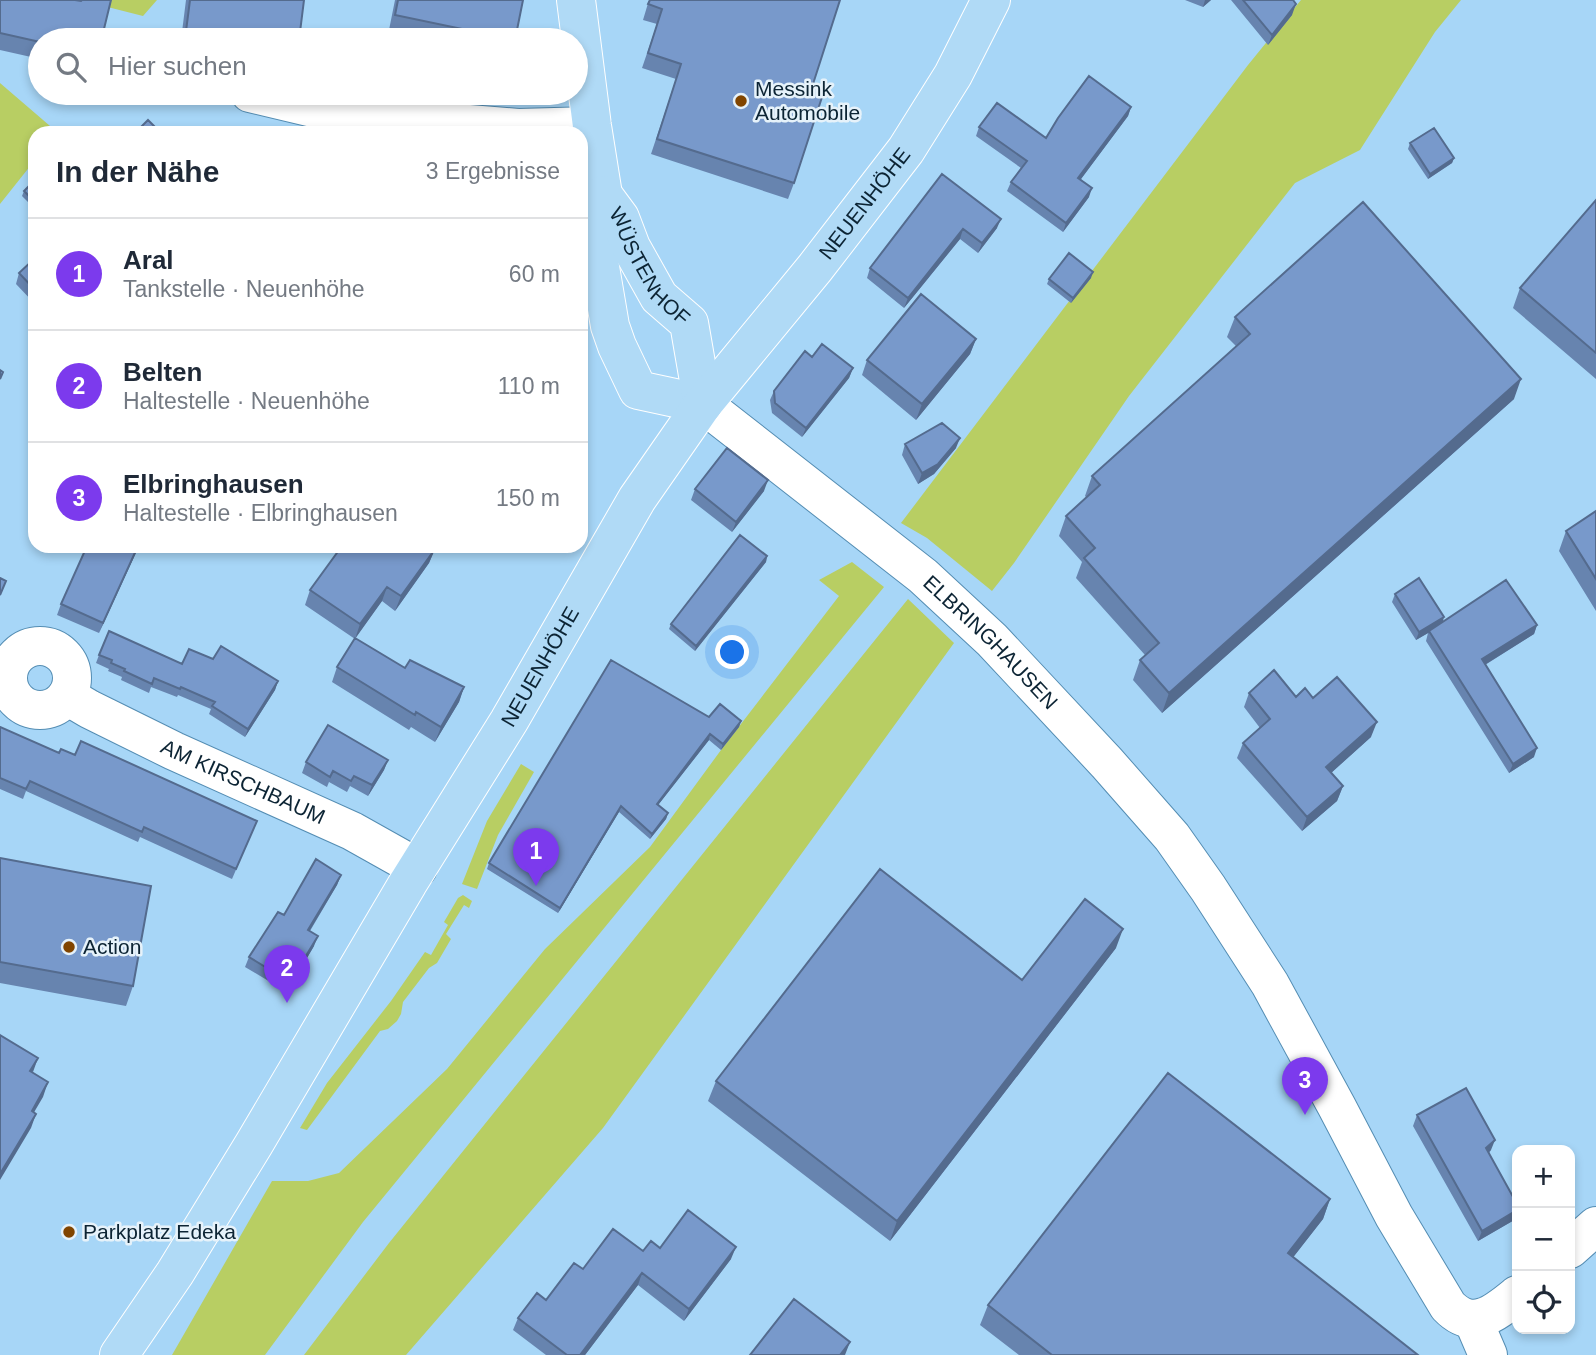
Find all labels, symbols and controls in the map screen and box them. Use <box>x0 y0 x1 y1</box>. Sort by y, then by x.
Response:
search box <box>28 28 588 105</box>
icon: search <box>52 48 90 86</box>
text: Hier suchen <box>108 51 247 81</box>
place label: Messink Automobile <box>755 77 860 124</box>
marker: Messink Automobile <box>733 93 749 109</box>
street label: NEUENHÖHE <box>814 143 914 263</box>
text: In der Nähe <box>56 155 219 188</box>
text: 3 Ergebnisse <box>426 158 560 184</box>
street label: WÜSTENHOF <box>605 203 695 329</box>
text: Aral <box>123 245 174 275</box>
text: 1 <box>73 261 85 287</box>
text: 60 m <box>509 261 560 287</box>
text: Tankstelle · Neuenhöhe <box>123 276 365 302</box>
text: Belten <box>123 357 202 387</box>
text: 2 <box>73 373 85 399</box>
text: 110 m <box>498 373 560 399</box>
text: Haltestelle · Neuenhöhe <box>123 388 370 414</box>
text: Elbringhausen <box>123 469 304 499</box>
text: 3 <box>73 485 85 511</box>
text: 150 m <box>496 485 560 511</box>
text: Haltestelle · Elbringhausen <box>123 500 398 526</box>
street label: ELBRINGHAUSEN <box>919 570 1063 714</box>
street label: NEUENHÖHE <box>496 603 583 731</box>
your location <box>715 635 749 669</box>
street label: AM KIRSCHBAUM <box>157 734 329 828</box>
pin: 1 <box>513 828 559 886</box>
place label: Action <box>83 935 141 958</box>
marker: Action <box>61 939 77 955</box>
pin: 2 <box>264 945 310 1003</box>
pin: 3 <box>1282 1057 1328 1115</box>
map controls <box>1512 1145 1575 1334</box>
button: + <box>1512 1145 1575 1208</box>
button: − <box>1512 1208 1575 1271</box>
place label: Parkplatz Edeka <box>83 1220 236 1243</box>
marker: Parkplatz Edeka <box>61 1224 77 1240</box>
button: locate <box>1512 1271 1575 1334</box>

